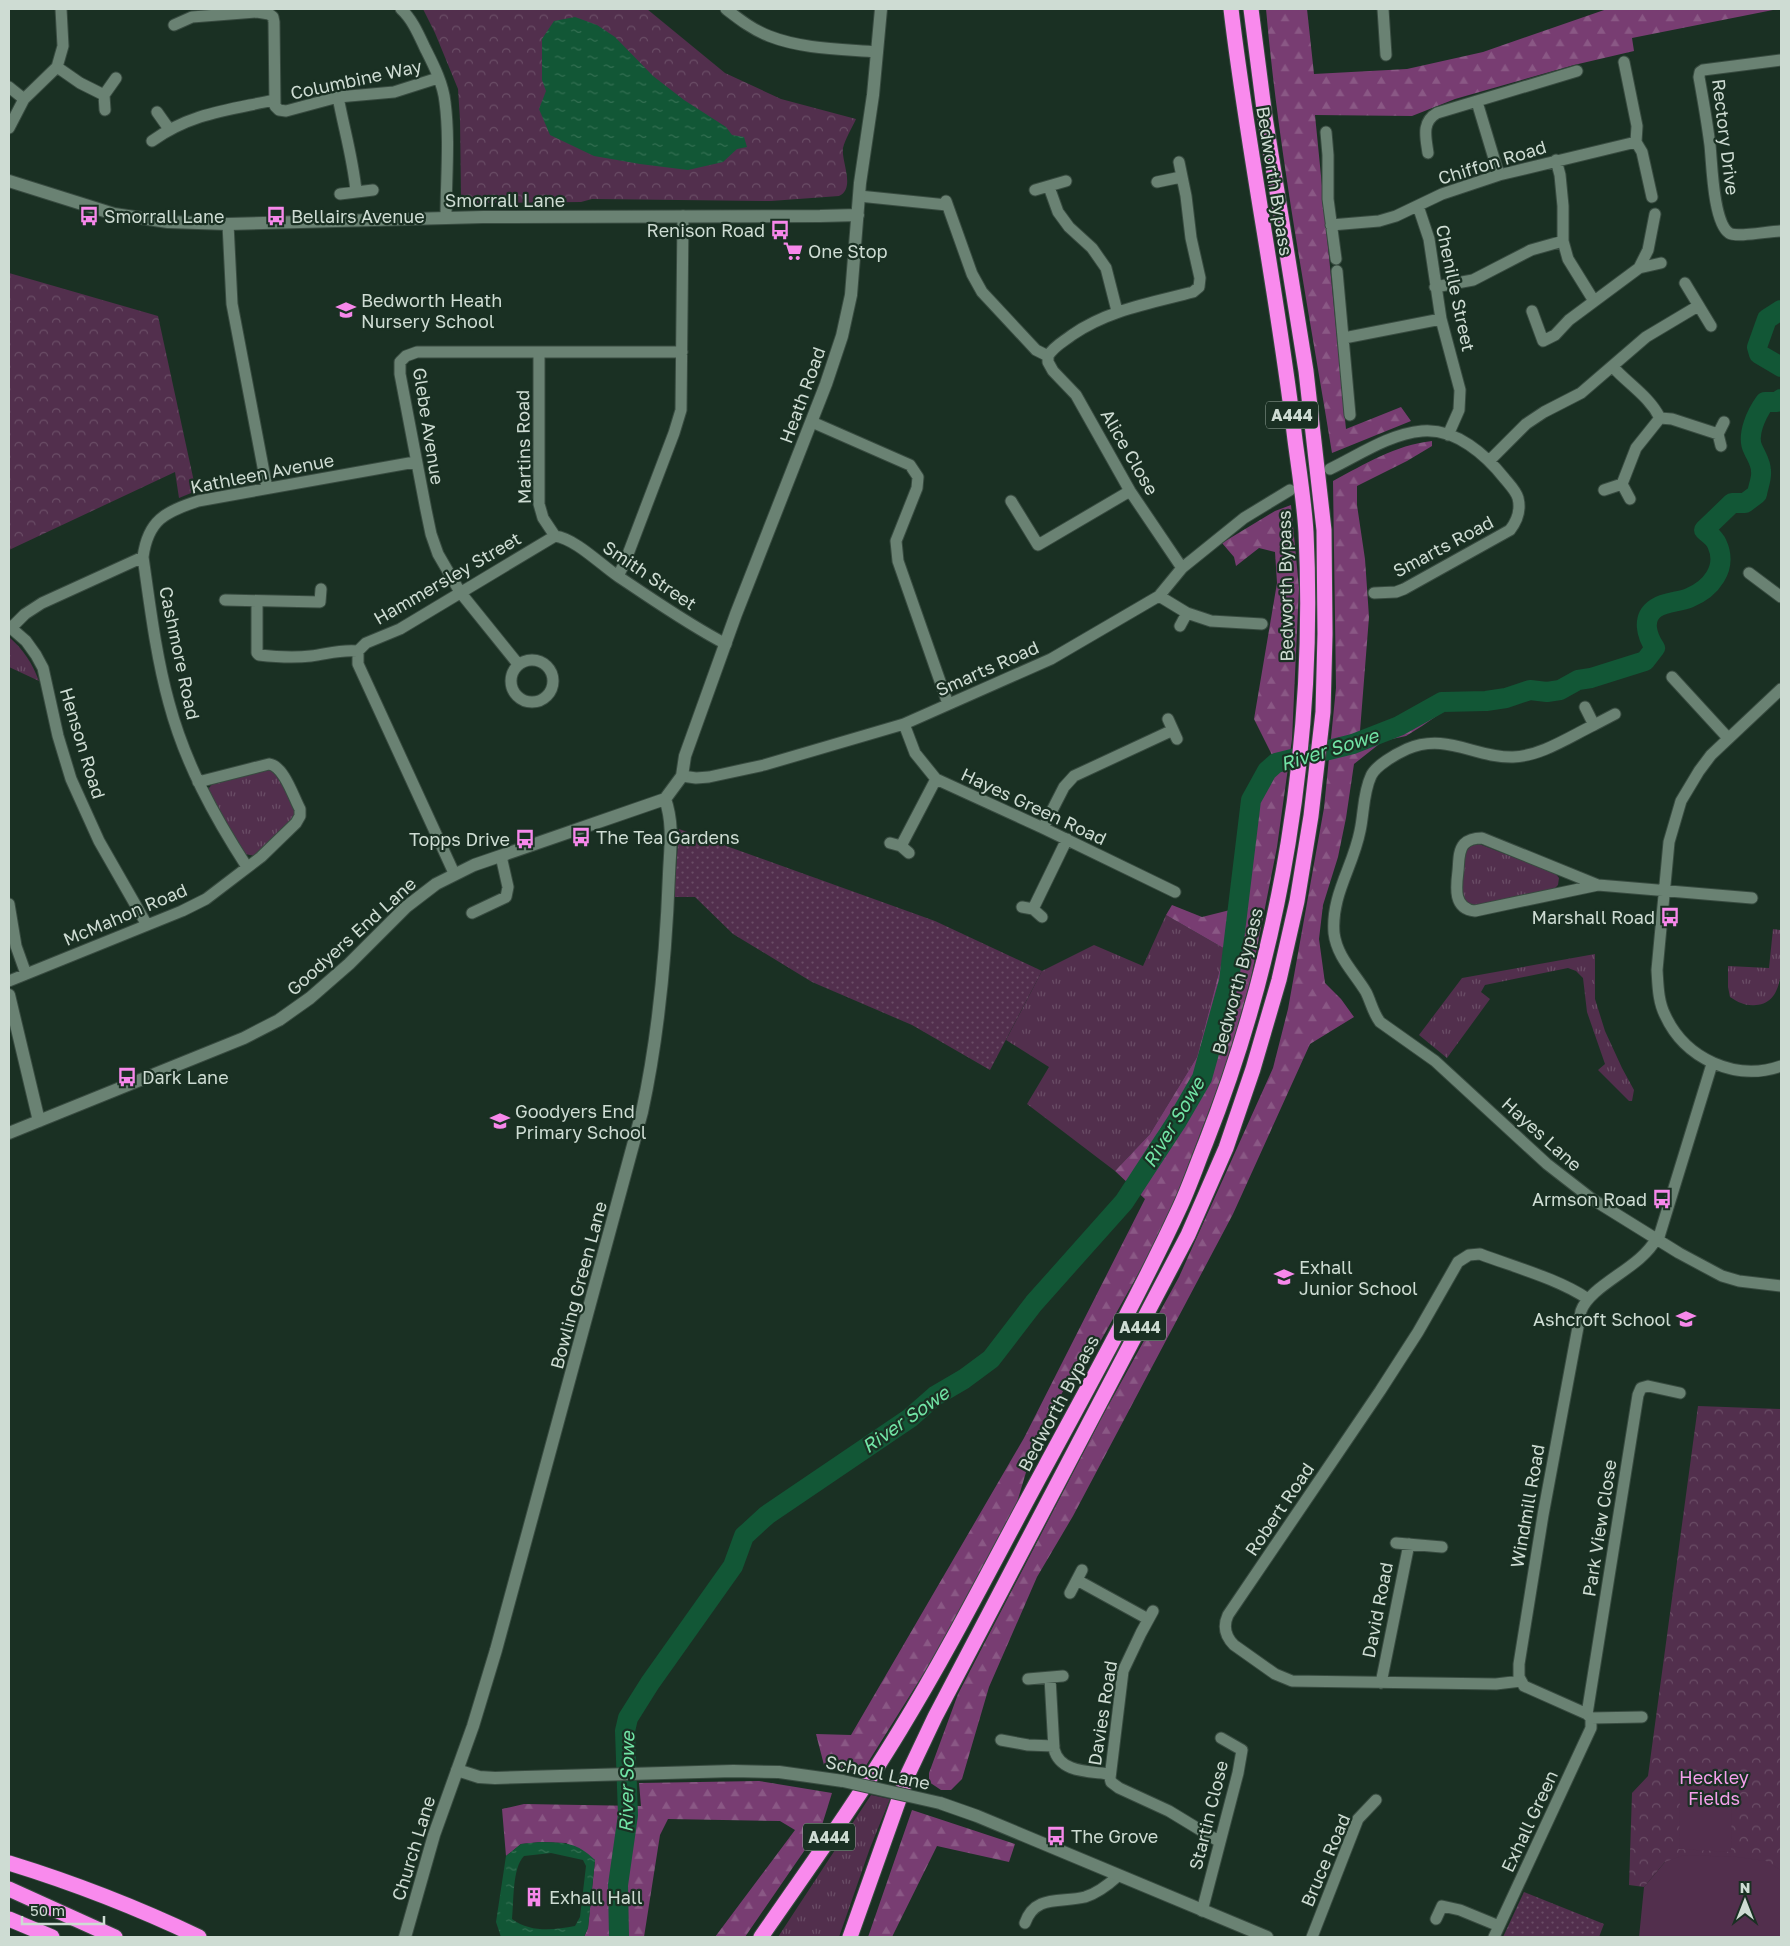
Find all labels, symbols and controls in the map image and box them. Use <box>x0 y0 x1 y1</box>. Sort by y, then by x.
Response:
street label: Columbine Way <box>288 54 424 104</box>
street label: Rectory Drive <box>1708 78 1744 196</box>
street label: Bedworth Bypass <box>1252 105 1298 257</box>
street label: Chiffon Road <box>1435 135 1549 189</box>
street label: Smorrall Lane <box>445 189 565 211</box>
bus stop icon: Smorrall Lane <box>78 205 100 227</box>
place label: Smorrall Lane <box>104 205 224 227</box>
bus stop icon: Bellairs Avenue <box>265 205 287 227</box>
place label: Bellairs Avenue <box>291 205 425 227</box>
place label: Renison Road <box>647 219 765 241</box>
bus stop icon: Renison Road <box>769 219 791 241</box>
street label: Chenille Street <box>1432 223 1480 353</box>
supermarket icon: One Stop <box>782 240 804 262</box>
place label: One Stop <box>808 240 888 262</box>
place label: Bedworth Heath Nursery School <box>361 289 502 332</box>
school or university icon: Bedworth Heath Nursery School <box>335 299 357 321</box>
street label: Heath Road <box>774 344 830 446</box>
street label: Glebe Avenue <box>409 366 449 486</box>
street label: Martins Road <box>511 390 535 504</box>
road number: A444 <box>1266 402 1318 428</box>
street label: Alice Close <box>1097 405 1163 499</box>
street label: Kathleen Avenue <box>188 448 336 498</box>
street label: Bedworth Bypass <box>1273 510 1297 662</box>
street label: Smarts Road <box>1389 510 1497 582</box>
street label: Hammersley Street <box>370 527 524 629</box>
street label: Smith Street <box>599 536 701 614</box>
street label: Cashmore Road <box>155 584 205 722</box>
street label: Smarts Road <box>932 636 1042 700</box>
street label: Henson Road <box>56 685 110 801</box>
water label: River Sowe <box>1277 723 1383 775</box>
street label: Hayes Green Road <box>958 763 1110 849</box>
bus stop icon: The Tea Gardens <box>570 826 592 848</box>
place label: The Tea Gardens <box>596 826 740 848</box>
place label: Topps Drive <box>409 828 510 850</box>
bus stop icon: Topps Drive <box>514 828 536 850</box>
street label: Goodyers End Lane <box>282 872 420 1000</box>
street label: McMahon Road <box>60 878 190 950</box>
street label: Bedworth Bypass <box>1207 905 1267 1057</box>
place label: Marshall Road <box>1531 906 1655 928</box>
bus stop icon: Marshall Road <box>1659 906 1681 928</box>
bus stop icon: Dark Lane <box>116 1066 138 1088</box>
place label: Dark Lane <box>142 1066 229 1088</box>
water label: River Sowe <box>1137 1071 1210 1171</box>
street label: Hayes Lane <box>1498 1092 1586 1176</box>
place label: Goodyers End Primary School <box>515 1100 647 1143</box>
school or university icon: Goodyers End Primary School <box>489 1110 511 1132</box>
place label: Armson Road <box>1532 1188 1647 1210</box>
bus stop icon: Armson Road <box>1651 1188 1673 1210</box>
street label: Bowling Green Lane <box>545 1199 611 1371</box>
place label: Exhall Junior School <box>1299 1256 1418 1299</box>
school or university icon: Exhall Junior School <box>1273 1266 1295 1288</box>
place label: Ashcroft School <box>1533 1308 1671 1330</box>
school or university icon: Ashcroft School <box>1675 1308 1697 1330</box>
road number: A444 <box>1114 1314 1166 1340</box>
street label: Bedworth Bypass <box>1013 1331 1103 1475</box>
water label: River Sowe <box>857 1379 955 1457</box>
street label: Windmill Road <box>1505 1442 1549 1570</box>
street label: Robert Road <box>1240 1458 1318 1560</box>
street label: Park View Close <box>1577 1458 1621 1598</box>
street label: David Road <box>1357 1560 1397 1660</box>
street label: Davies Road <box>1083 1659 1121 1767</box>
water label: River Sowe <box>614 1729 638 1833</box>
street label: School Lane <box>824 1750 932 1794</box>
street label: Startin Close <box>1184 1758 1232 1872</box>
park label: Heckley Fields <box>1679 1766 1749 1809</box>
street label: Exhall Green <box>1496 1767 1562 1875</box>
street label: Church Lane <box>387 1793 439 1903</box>
street label: Bruce Road <box>1296 1810 1354 1910</box>
road number: A444 <box>803 1824 855 1850</box>
bus stop icon: The Grove <box>1045 1825 1067 1847</box>
place label: The Grove <box>1071 1825 1158 1847</box>
north arrow <box>1720 1876 1770 1926</box>
text: N <box>1740 1879 1750 1896</box>
building icon: Exhall Hall <box>523 1886 545 1908</box>
place label: Exhall Hall <box>549 1886 643 1908</box>
scale bar <box>22 1894 105 1926</box>
text: 50 m <box>30 1901 65 1919</box>

